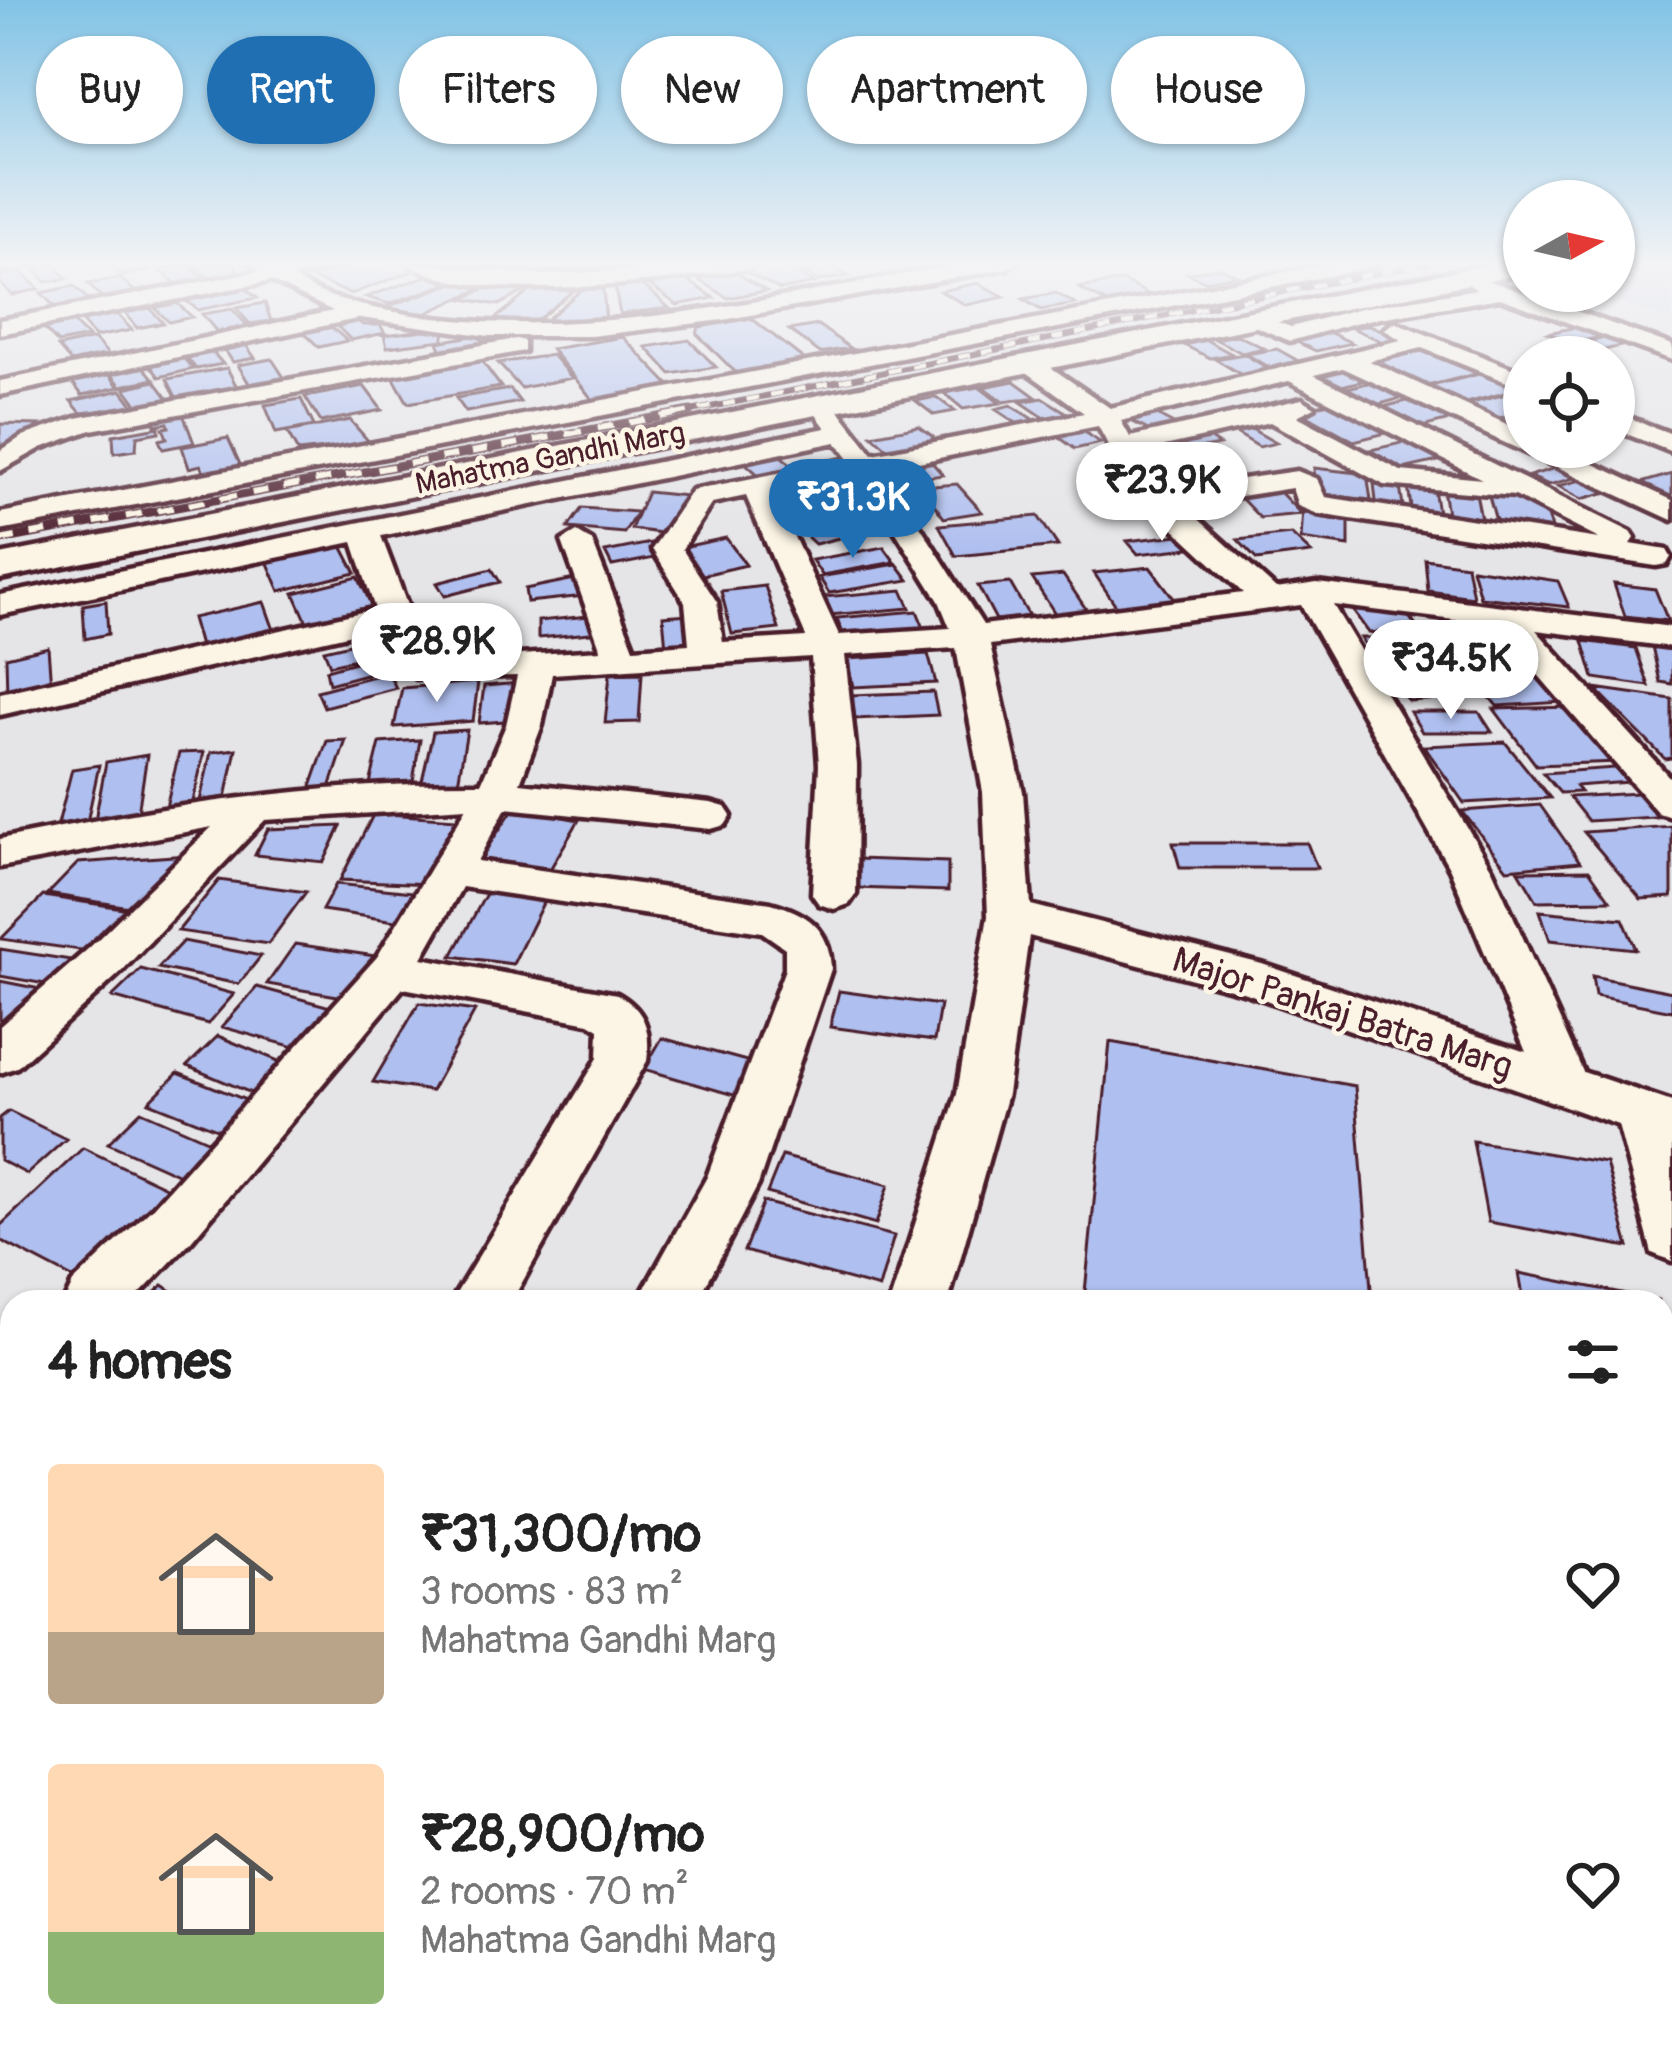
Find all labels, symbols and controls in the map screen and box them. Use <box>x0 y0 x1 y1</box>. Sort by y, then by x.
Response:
chip: Buy <box>36 36 183 144</box>
chip: Rent <box>207 36 375 144</box>
chip: Filters <box>399 36 597 144</box>
chip: New <box>621 36 783 144</box>
chip: Apartment <box>807 36 1087 144</box>
chip: House <box>1111 36 1305 144</box>
north arrow <box>1503 180 1635 312</box>
map controls <box>1503 180 1635 468</box>
button: locate <box>1503 336 1635 468</box>
street label: Mahatma Gandhi Marg <box>412 414 688 503</box>
pin: ₹23.9K <box>1064 442 1260 544</box>
text: ₹23.9K <box>1103 456 1221 505</box>
pin: ₹31.3K <box>755 459 951 561</box>
text: ₹31.3K <box>796 473 910 522</box>
pin: ₹28.9K <box>339 603 535 705</box>
text: ₹28.9K <box>378 617 496 666</box>
pin: ₹34.5K <box>1353 620 1549 722</box>
text: ₹34.5K <box>1391 634 1511 683</box>
street label: Major Pankaj Batra Marg <box>1167 937 1518 1090</box>
icon: filters <box>1560 1329 1626 1395</box>
text: 4 homes <box>48 1330 232 1394</box>
text: ₹31,300/mo <box>420 1503 701 1567</box>
icon: home <box>144 1512 288 1656</box>
icon: heart <box>1560 1551 1626 1617</box>
text: 3 rooms · 83 m² <box>420 1567 683 1616</box>
text: Mahatma Gandhi Marg <box>420 1616 776 1665</box>
text: ₹28,900/mo <box>420 1803 705 1867</box>
icon: home <box>144 1812 288 1956</box>
icon: heart <box>1560 1851 1626 1917</box>
text: 2 rooms · 70 m² <box>420 1867 689 1916</box>
text: Mahatma Gandhi Marg <box>420 1916 776 1965</box>

